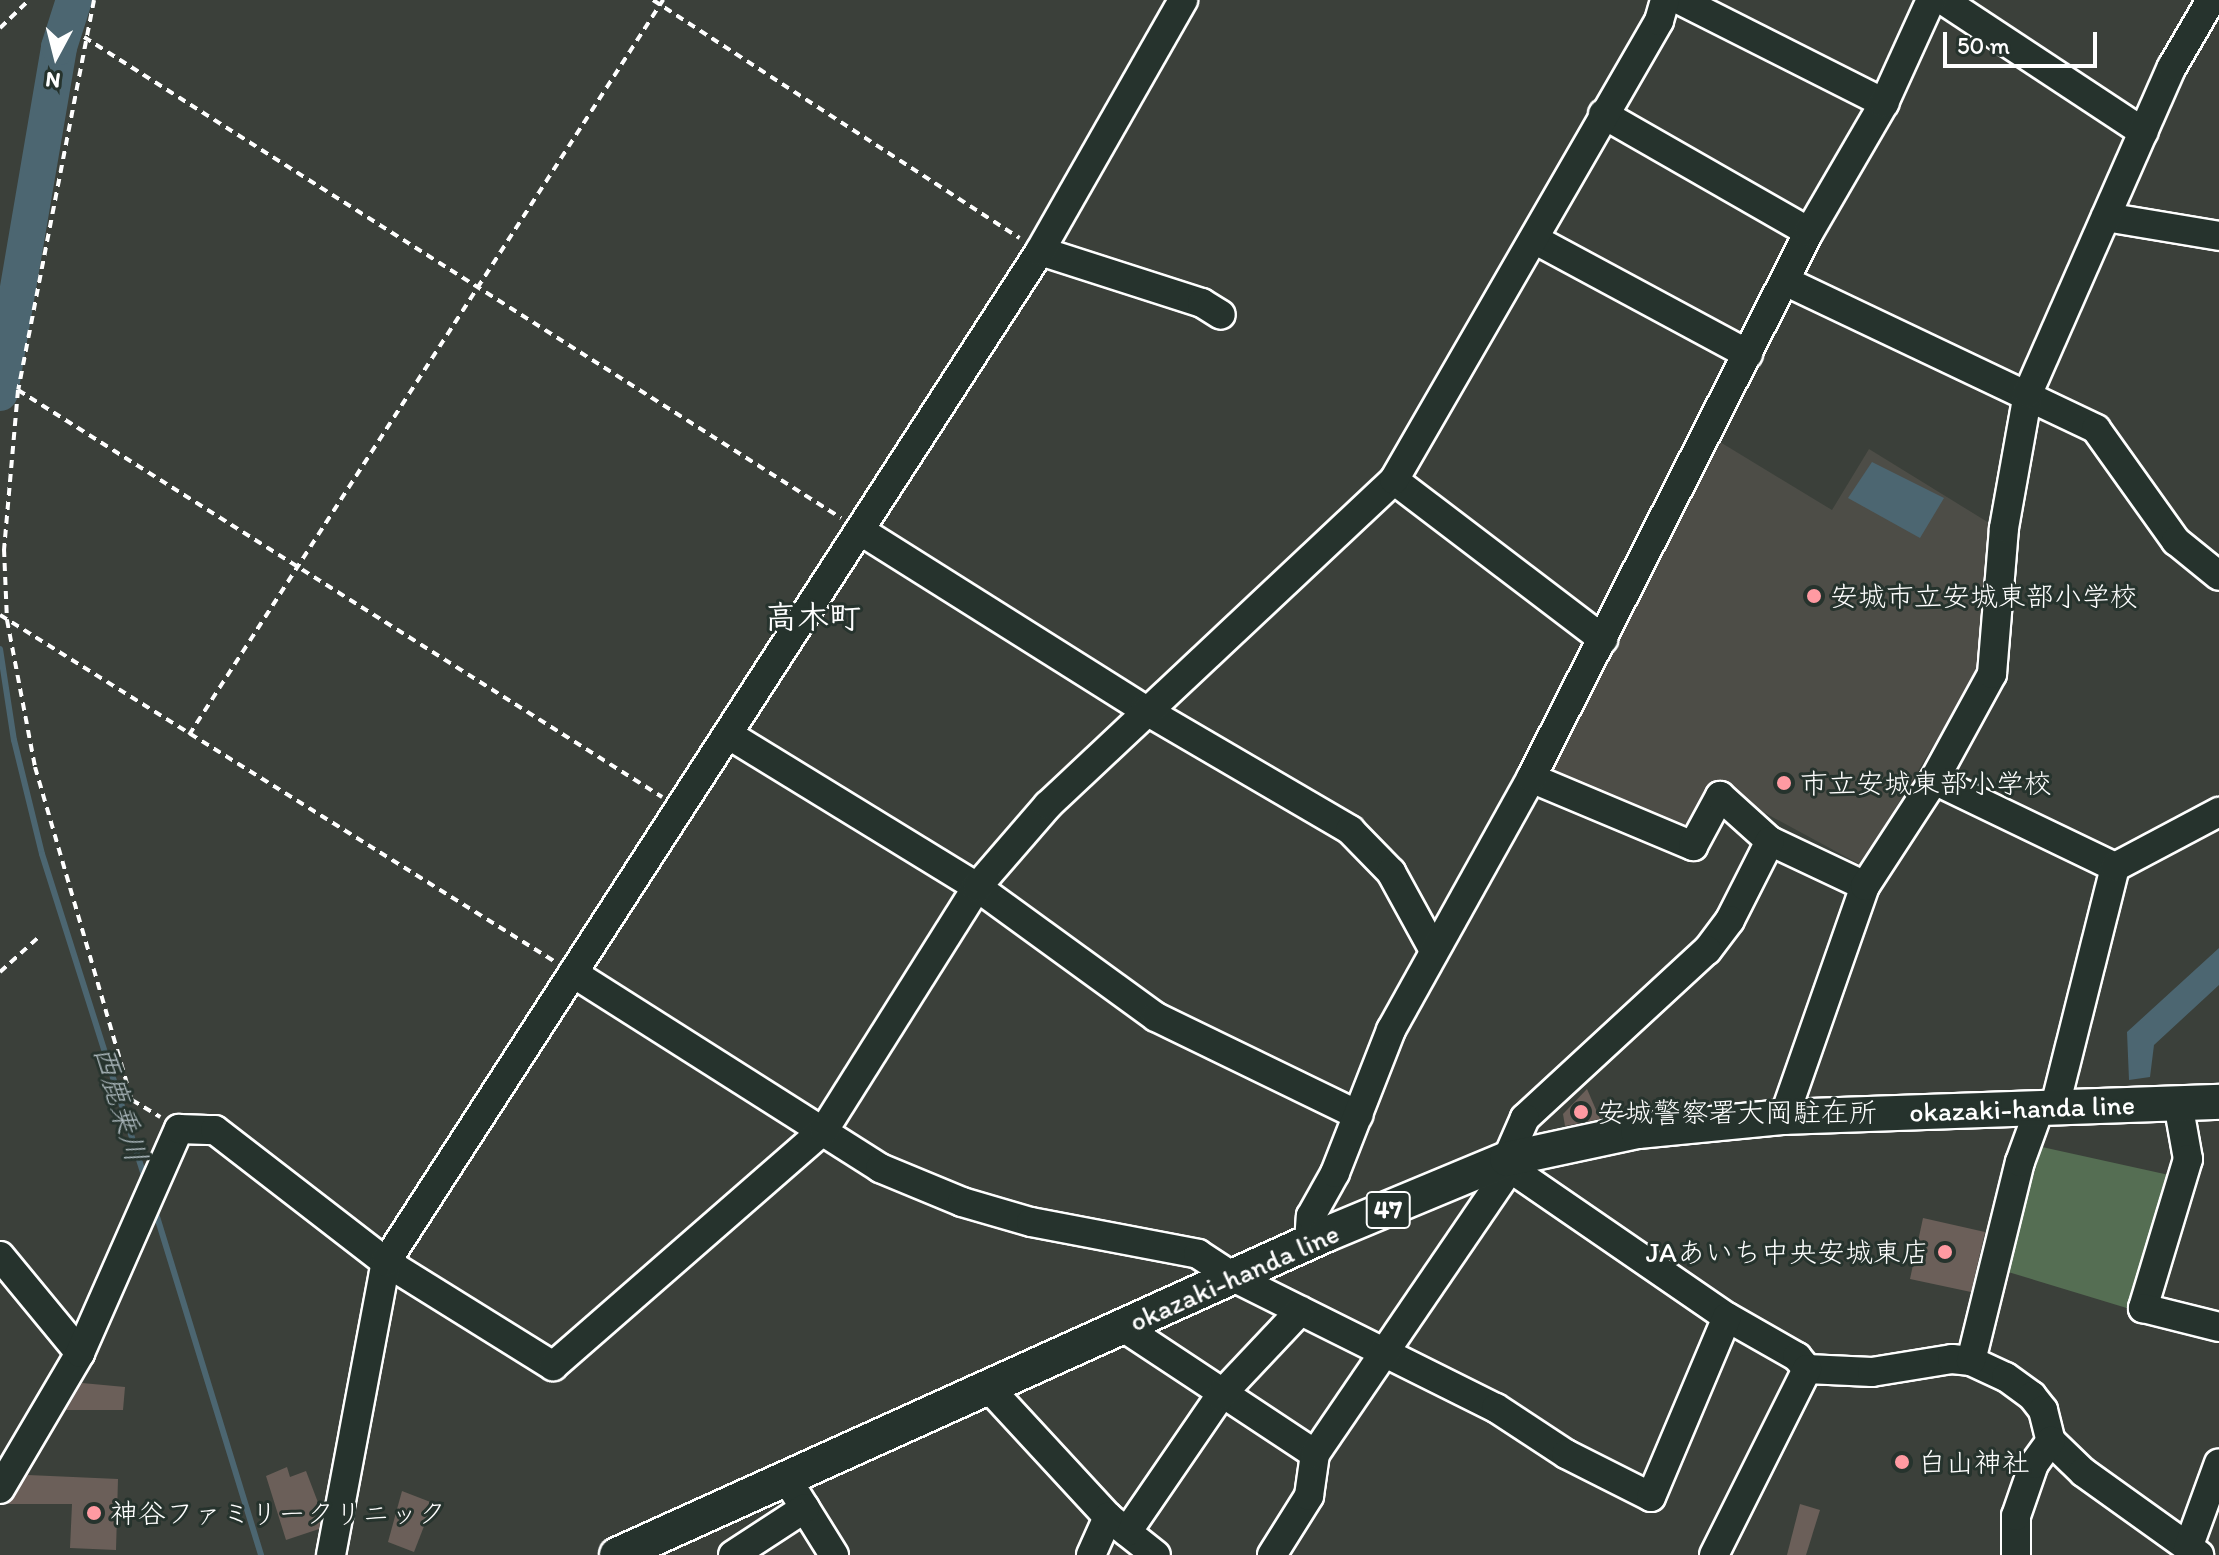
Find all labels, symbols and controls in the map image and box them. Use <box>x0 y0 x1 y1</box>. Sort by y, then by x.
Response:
north arrow <box>16 16 96 96</box>
scale bar <box>1947 16 2101 66</box>
text: 50 m <box>1957 31 2010 60</box>
text: N <box>44 66 62 95</box>
place label: 安城市立安城東部小学校 <box>1830 579 2138 613</box>
marker: 安城市立安城東部小学校 <box>1805 587 1823 605</box>
district label: 高木町 <box>765 598 861 636</box>
place label: 市立安城東部小学校 <box>1800 766 2052 800</box>
marker: 市立安城東部小学校 <box>1775 774 1793 792</box>
water label: 西鹿乗川 <box>85 1041 155 1167</box>
street label: okazaki-handa line <box>1909 1087 2135 1129</box>
place label: 安城警察署大岡駐在所 <box>1597 1095 1877 1129</box>
marker: 安城警察署大岡駐在所 <box>1572 1103 1590 1121</box>
road number: 47 <box>1364 1188 1412 1232</box>
street label: okazaki-handa line <box>1124 1216 1344 1338</box>
place label: JAあいち中央安城東店 <box>1646 1235 1929 1269</box>
marker: JAあいち中央安城東店 <box>1936 1243 1954 1261</box>
place label: 白山神社 <box>1918 1445 2030 1479</box>
marker: 白山神社 <box>1893 1453 1911 1471</box>
place label: 神谷ファミリークリニック <box>110 1496 446 1530</box>
marker: 神谷ファミリークリニック <box>85 1504 103 1522</box>

